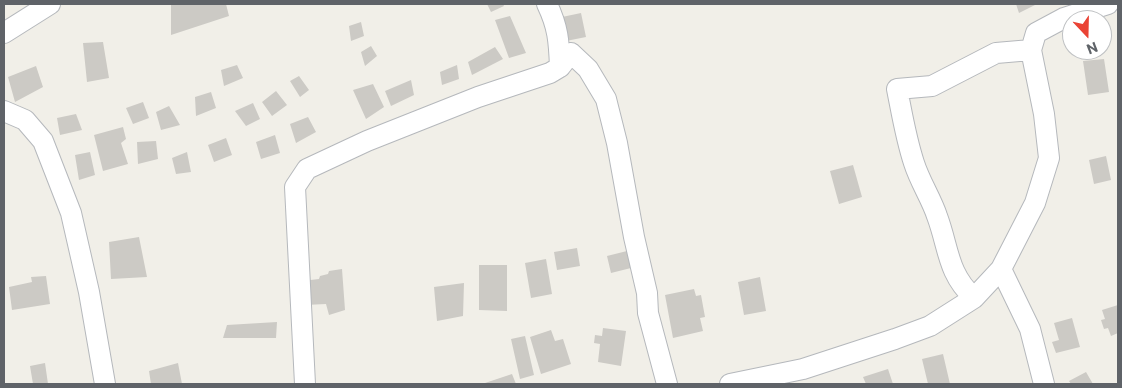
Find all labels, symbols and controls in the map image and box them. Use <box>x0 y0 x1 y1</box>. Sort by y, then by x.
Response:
north arrow <box>1062 10 1112 60</box>
text: N <box>1084 39 1100 58</box>

